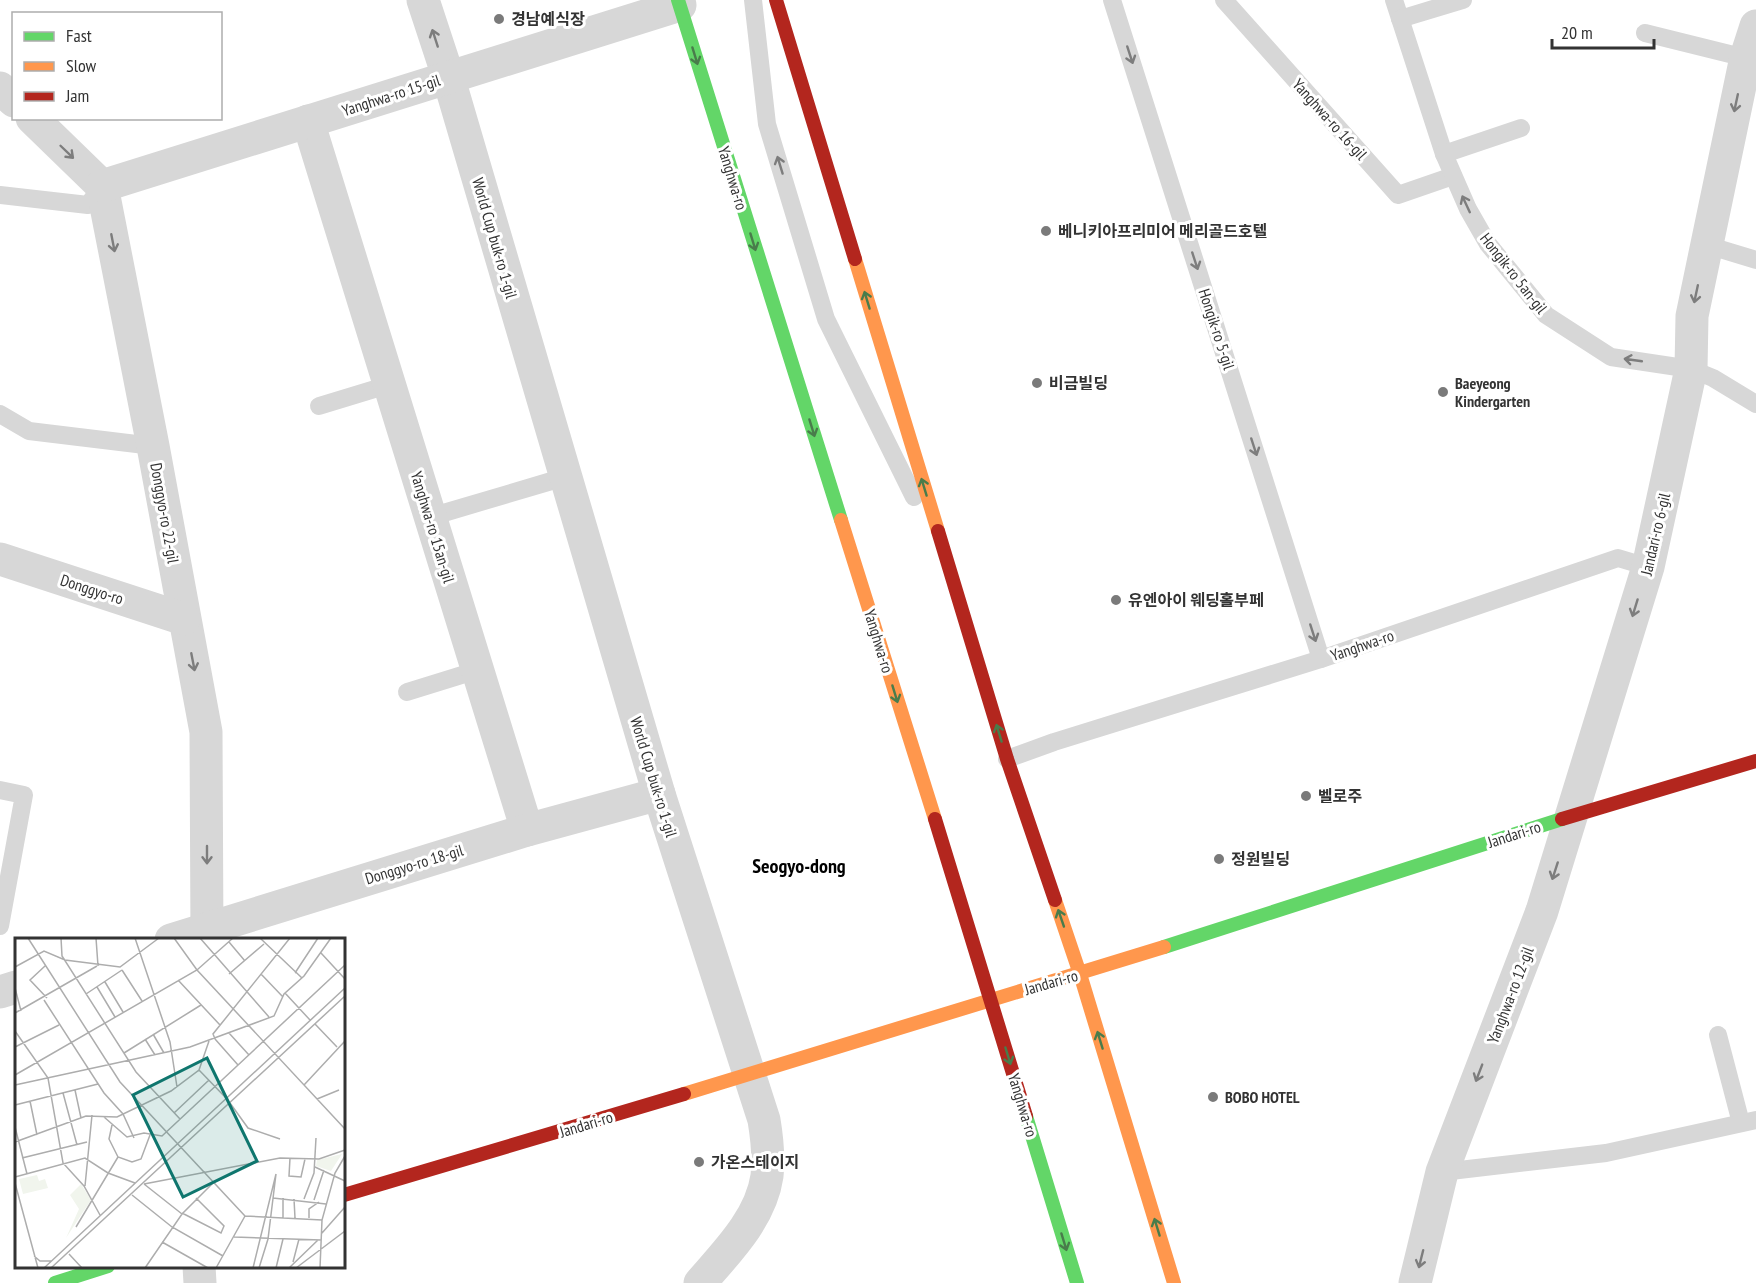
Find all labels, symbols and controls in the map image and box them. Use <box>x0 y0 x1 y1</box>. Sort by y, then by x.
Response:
place label: 경남예식장 <box>511 9 585 29</box>
legend <box>12 12 222 120</box>
marker: 경남예식장 <box>492 12 506 26</box>
scale bar <box>1552 12 1654 50</box>
text: 20 m <box>1561 21 1593 44</box>
text: Fast <box>66 24 92 47</box>
one-way arrow <box>429 29 440 48</box>
one-way arrow <box>1125 45 1136 64</box>
one-way arrow <box>690 46 701 65</box>
text: Slow <box>66 54 97 77</box>
street label: Yanghwa-ro 15-gil <box>339 70 443 120</box>
street label: Yanghwa-ro 16-gil <box>1288 74 1372 164</box>
text: Jam <box>65 84 89 107</box>
one-way arrow <box>1730 93 1741 113</box>
street label: Yanghwa-ro <box>714 144 752 212</box>
one-way arrow <box>59 145 74 159</box>
one-way arrow <box>774 156 785 175</box>
street label: World Cup buk-ro 1-gil <box>468 175 522 301</box>
one-way arrow <box>1459 195 1471 213</box>
place label: 베니키아프리미어 메리골드호텔 <box>1058 221 1267 241</box>
marker: 베니키아프리미어 메리골드호텔 <box>1039 224 1053 238</box>
street label: Hongik-ro 5an-gil <box>1476 229 1552 318</box>
one-way arrow <box>748 232 759 251</box>
one-way arrow <box>108 233 119 252</box>
one-way arrow <box>1191 251 1202 270</box>
one-way arrow <box>1690 285 1702 304</box>
street label: Hongik-ro 5-gil <box>1195 286 1240 372</box>
one-way arrow <box>861 291 872 310</box>
one-way arrow <box>1623 355 1643 366</box>
place label: 비금빌딩 <box>1049 373 1108 393</box>
place label: Baeyeong Kindergarten <box>1455 373 1530 411</box>
marker: 비금빌딩 <box>1030 376 1044 390</box>
marker: Baeyeong Kindergarten <box>1436 385 1450 399</box>
one-way arrow <box>807 418 818 437</box>
one-way arrow <box>1249 437 1260 456</box>
street label: Donggyo-ro 22-gil <box>146 461 184 565</box>
street label: Yanghwa-ro 15an-gil <box>407 469 460 585</box>
one-way arrow <box>918 478 929 497</box>
street label: Jandari-ro 6-gil <box>1636 491 1674 578</box>
street label: Donggyo-ro <box>58 569 126 609</box>
place label: 유엔아이 웨딩홀부페 <box>1128 590 1264 610</box>
marker: 유엔아이 웨딩홀부페 <box>1109 593 1123 607</box>
one-way arrow <box>1629 598 1640 617</box>
street label: Yanghwa-ro <box>860 607 898 675</box>
one-way arrow <box>1308 623 1319 642</box>
street label: Yanghwa-ro <box>1328 625 1396 665</box>
one-way arrow <box>188 651 199 671</box>
one-way arrow <box>890 684 901 703</box>
street label: World Cup buk-ro 1-gil <box>626 714 682 840</box>
one-way arrow <box>993 724 1004 743</box>
place label: 벨로주 <box>1318 786 1362 806</box>
marker: 벨로주 <box>1299 789 1313 803</box>
street label: Jandari-ro <box>1484 816 1543 852</box>
street label: Donggyo-ro 18-gil <box>362 840 466 888</box>
one-way arrow <box>201 845 213 865</box>
place label: 정원빌딩 <box>1231 849 1290 869</box>
marker: 정원빌딩 <box>1212 852 1226 866</box>
district label: Seogyo-dong <box>752 853 846 879</box>
one-way arrow <box>1549 861 1560 880</box>
one-way arrow <box>1055 909 1066 928</box>
inset map <box>15 938 345 1268</box>
street label: Yanghwa-ro 12-gil <box>1482 944 1538 1046</box>
street label: Jandari-ro <box>1021 965 1080 999</box>
one-way arrow <box>1094 1031 1105 1050</box>
one-way arrow <box>1003 1046 1014 1065</box>
one-way arrow <box>1473 1064 1484 1082</box>
street label: Yanghwa-ro <box>1004 1071 1042 1139</box>
place label: BOBO HOTEL <box>1225 1087 1300 1107</box>
marker: BOBO HOTEL <box>1206 1090 1220 1104</box>
street label: Jandari-ro <box>556 1106 615 1142</box>
place label: 가온스테이지 <box>711 1152 799 1172</box>
marker: 가온스테이지 <box>692 1155 706 1169</box>
one-way arrow <box>1151 1218 1162 1237</box>
one-way arrow <box>1059 1232 1070 1251</box>
one-way arrow <box>1414 1249 1426 1268</box>

